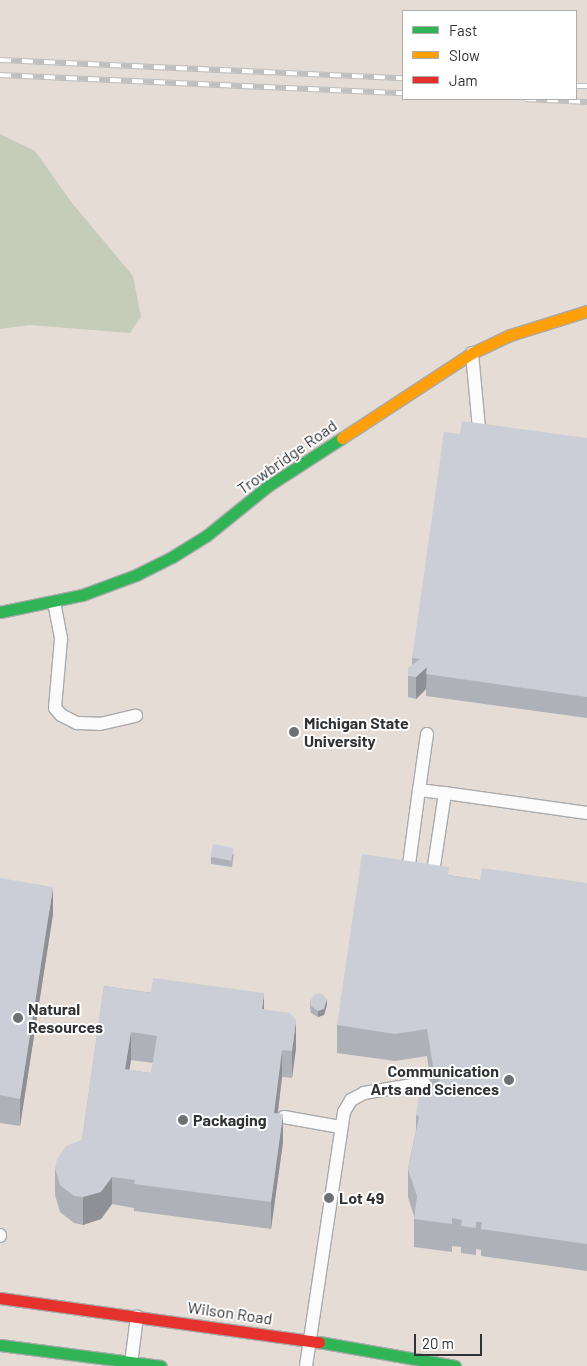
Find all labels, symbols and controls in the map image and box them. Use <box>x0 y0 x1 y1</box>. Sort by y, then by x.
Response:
legend <box>402 10 577 100</box>
text: Fast <box>449 21 477 39</box>
text: Slow <box>449 46 480 64</box>
text: Jam <box>449 71 478 89</box>
street label: Trowbridge Road <box>234 416 340 498</box>
place label: Michigan State University <box>304 713 409 751</box>
marker: Michigan State University <box>288 726 300 738</box>
place label: Natural Resources <box>28 999 103 1037</box>
marker: Natural Resources <box>12 1012 24 1024</box>
place label: Communication Arts and Sciences <box>371 1061 499 1099</box>
marker: Communication Arts and Sciences <box>503 1074 515 1086</box>
place label: Packaging <box>193 1110 267 1130</box>
marker: Packaging <box>177 1114 189 1126</box>
place label: Lot 49 <box>339 1188 384 1208</box>
marker: Lot 49 <box>323 1192 335 1204</box>
street label: Wilson Road <box>186 1298 274 1328</box>
scale bar <box>417 1324 484 1356</box>
text: 20 m <box>422 1334 454 1352</box>

